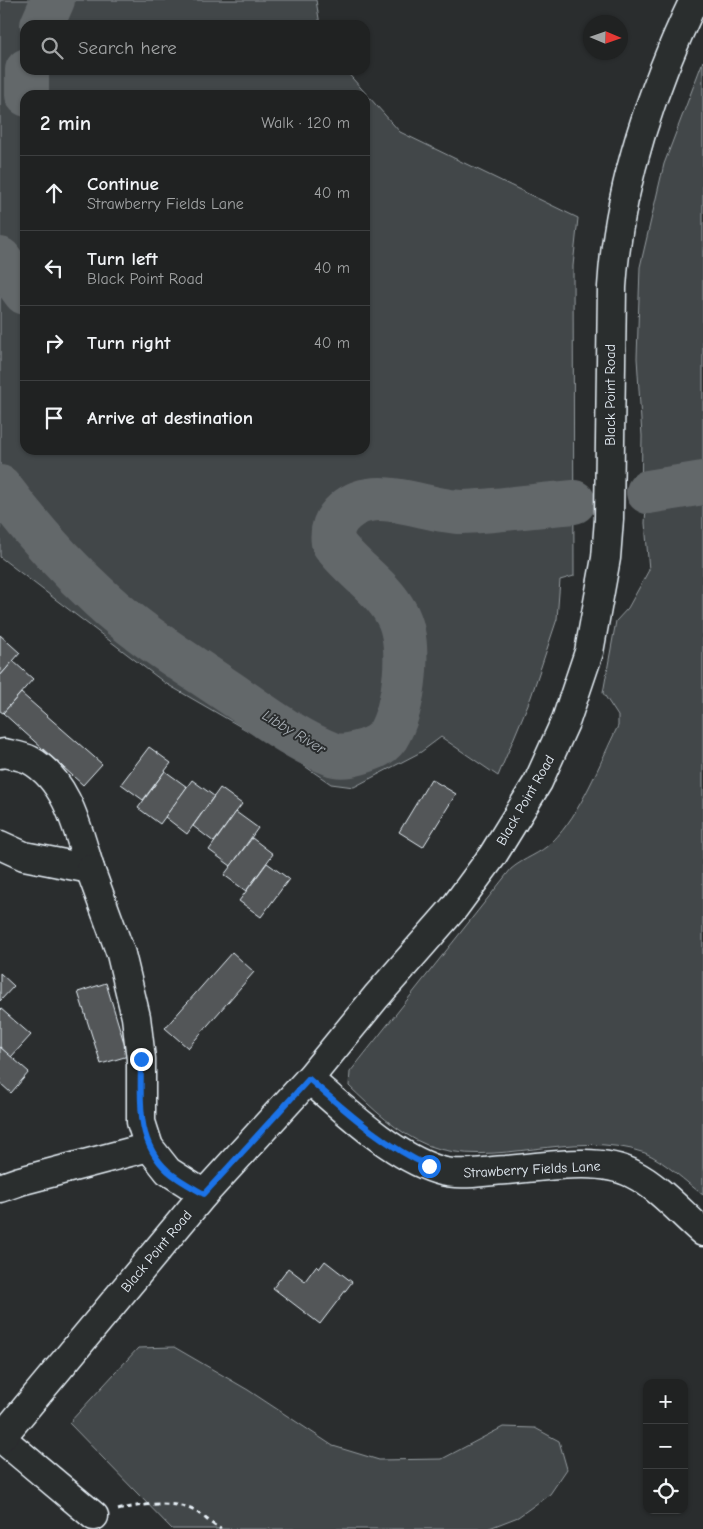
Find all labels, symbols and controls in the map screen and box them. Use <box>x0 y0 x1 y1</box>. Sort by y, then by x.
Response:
north arrow <box>583 15 628 60</box>
search box <box>20 20 370 75</box>
icon: search <box>38 34 66 62</box>
text: Search here <box>78 37 177 59</box>
text: 2 min <box>40 111 91 135</box>
text: Walk · 120 m <box>261 114 350 132</box>
text: Continue <box>87 173 159 195</box>
icon: ahead <box>40 179 68 207</box>
text: 40 m <box>314 184 350 202</box>
text: Strawberry Fields Lane <box>87 195 244 213</box>
text: Turn left <box>87 248 158 270</box>
icon: left <box>40 254 68 282</box>
text: 40 m <box>314 259 350 277</box>
text: Black Point Road <box>87 270 203 288</box>
icon: right <box>40 329 68 357</box>
text: Turn right <box>87 332 171 354</box>
text: 40 m <box>314 334 350 352</box>
street label: Black Point Road <box>602 344 619 446</box>
icon: arrive <box>40 404 68 432</box>
text: Arrive at destination <box>87 407 253 429</box>
water label: Libby River <box>259 706 330 758</box>
street label: Black Point Road <box>493 752 558 849</box>
route end <box>130 1048 153 1071</box>
route start <box>418 1155 441 1178</box>
street label: Strawberry Fields Lane <box>463 1157 601 1182</box>
street label: Black Point Road <box>117 1207 196 1296</box>
map controls <box>643 1379 688 1514</box>
button: + <box>643 1379 688 1424</box>
button: − <box>643 1424 688 1469</box>
button: locate <box>643 1469 688 1514</box>

